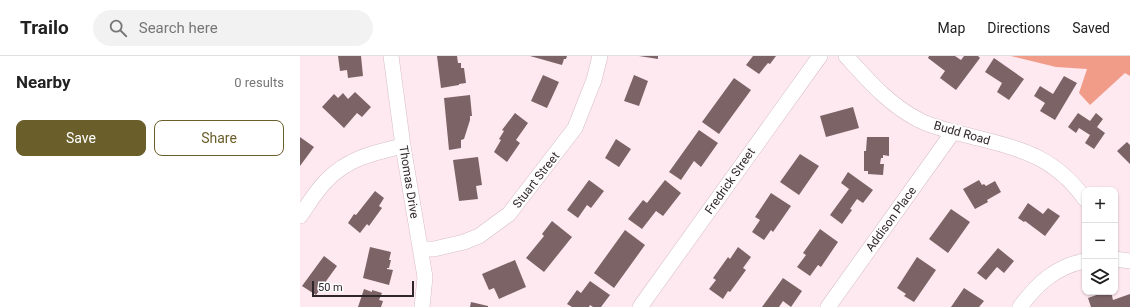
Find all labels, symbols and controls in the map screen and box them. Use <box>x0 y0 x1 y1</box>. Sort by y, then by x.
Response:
search box <box>93 10 373 46</box>
text: Trailo <box>20 16 69 39</box>
icon: search <box>107 17 129 39</box>
text: Search here <box>139 19 218 37</box>
text: Map <box>938 20 965 36</box>
text: Directions <box>987 20 1050 36</box>
text: Saved <box>1072 20 1110 36</box>
text: Nearby <box>16 72 71 92</box>
text: 0 results <box>234 75 284 90</box>
street label: Budd Road <box>932 118 992 148</box>
button: Save <box>16 120 146 156</box>
button: Share <box>154 120 284 156</box>
street label: Thomas Drive <box>396 144 422 220</box>
street label: Fredrick Street <box>702 145 758 217</box>
street label: Stuart Street <box>510 149 562 211</box>
street label: Addison Place <box>863 184 919 254</box>
map controls <box>1082 187 1118 295</box>
button: + <box>1082 187 1118 223</box>
button: − <box>1082 223 1118 259</box>
button: layers <box>1082 259 1118 295</box>
scale bar <box>312 279 414 298</box>
text: 50 m <box>318 281 343 294</box>

